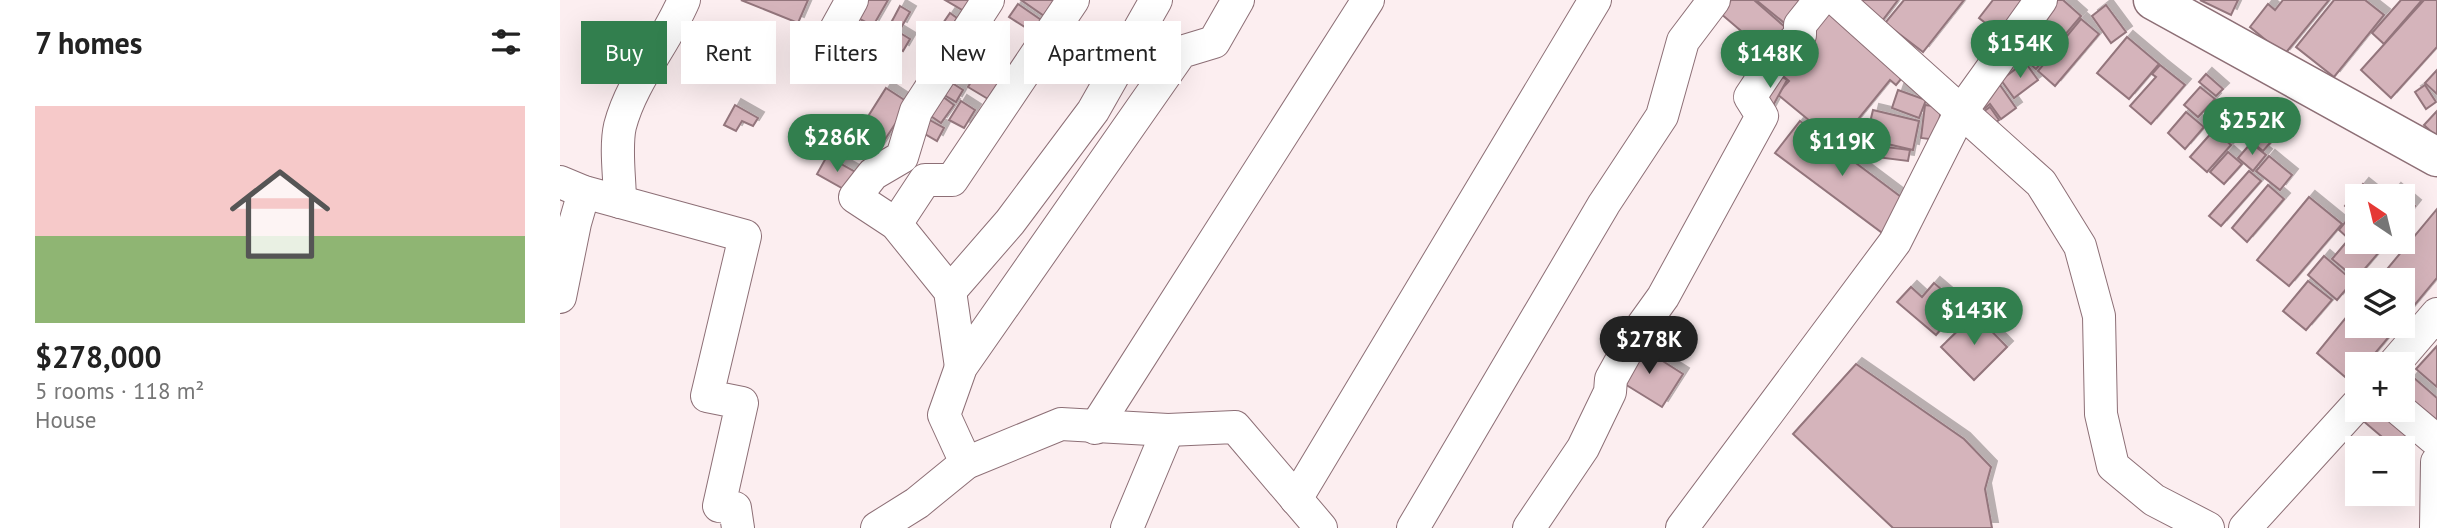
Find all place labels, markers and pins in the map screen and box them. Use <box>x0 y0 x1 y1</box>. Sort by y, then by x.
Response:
pin: $154K <box>1971 20 2069 80</box>
pin: $148K <box>1721 31 1819 90</box>
pin: $252K <box>2203 97 2301 157</box>
pin: $286K <box>788 114 886 174</box>
pin: $119K <box>1793 118 1891 178</box>
pin: $143K <box>1925 288 2023 347</box>
pin: $278K <box>1600 316 1698 376</box>

